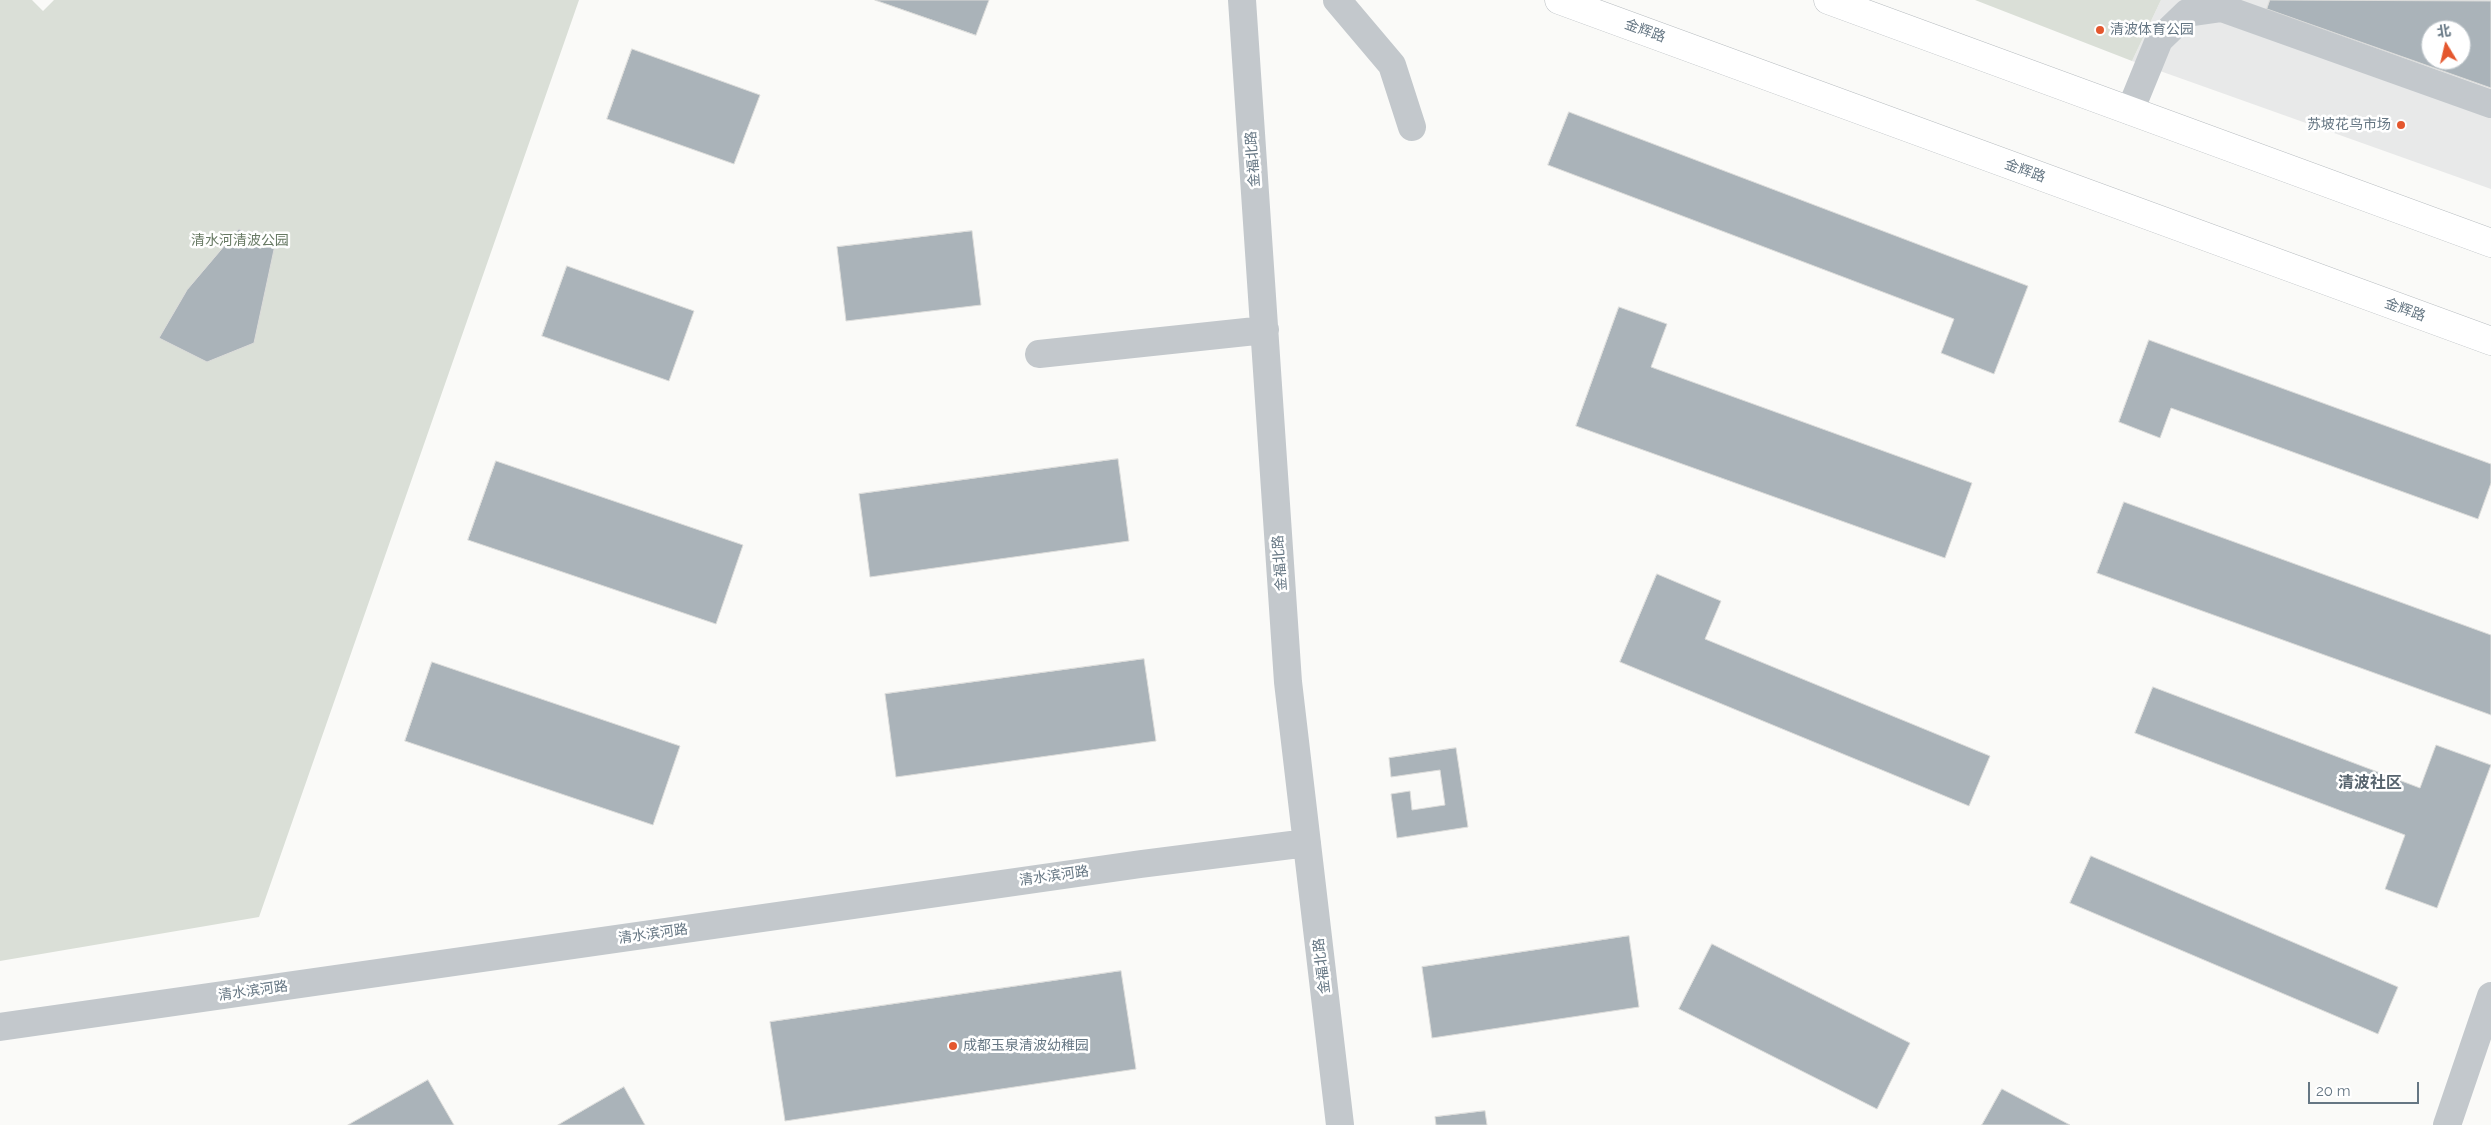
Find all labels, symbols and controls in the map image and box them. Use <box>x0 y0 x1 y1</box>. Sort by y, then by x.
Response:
street label: 金辉路 <box>1622 16 1668 46</box>
north arrow <box>2421 20 2471 70</box>
place label: 清波体育公园 <box>2110 22 2194 38</box>
text: 北 <box>2436 22 2452 40</box>
marker: 清波体育公园 <box>2094 24 2106 36</box>
place label: 苏坡花鸟市场 <box>2307 117 2391 133</box>
marker: 苏坡花鸟市场 <box>2395 119 2407 131</box>
street label: 金福北路 <box>1243 130 1263 188</box>
street label: 金辉路 <box>2002 156 2048 186</box>
park label: 清水河清波公园 <box>191 233 289 249</box>
street label: 金辉路 <box>2382 295 2428 325</box>
street label: 金福北路 <box>1270 534 1290 592</box>
district label: 清波社区 <box>2338 773 2402 793</box>
street label: 清水滨河路 <box>1018 863 1090 889</box>
street label: 清水滨河路 <box>617 921 689 947</box>
street label: 金福北路 <box>1310 937 1334 995</box>
street label: 清水滨河路 <box>217 978 289 1004</box>
place label: 成都玉泉清波幼稚园 <box>963 1038 1089 1054</box>
marker: 成都玉泉清波幼稚园 <box>947 1040 959 1052</box>
scale bar <box>2311 1072 2422 1104</box>
text: 20 m <box>2316 1082 2351 1100</box>

